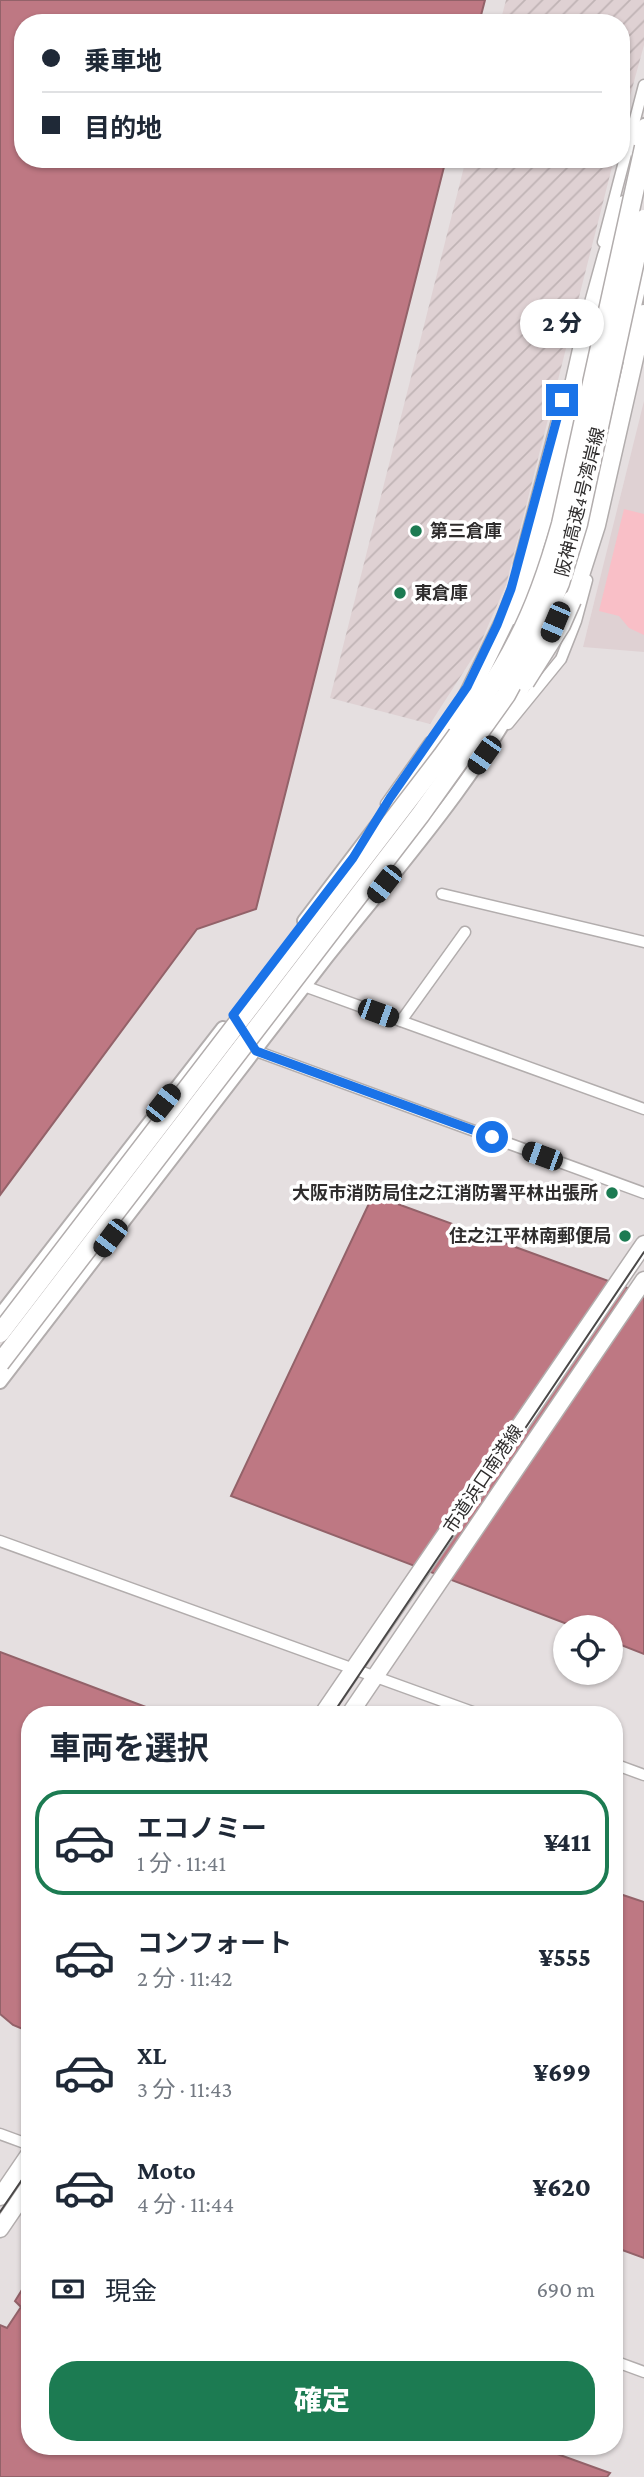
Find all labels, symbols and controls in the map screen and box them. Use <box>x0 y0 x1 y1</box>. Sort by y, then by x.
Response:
text: 乗車地 <box>84 47 162 76</box>
text: 目的地 <box>84 114 162 143</box>
callout: 2 分 <box>520 298 604 348</box>
text: 2 分 <box>542 310 582 336</box>
route end <box>546 384 578 416</box>
street label: 阪神高速4号湾岸線 <box>552 425 608 579</box>
place label: 第三倉庫 <box>430 521 502 541</box>
marker: 第三倉庫 <box>408 523 424 539</box>
place label: 東倉庫 <box>414 583 468 603</box>
marker: 東倉庫 <box>392 585 408 601</box>
car <box>538 599 573 645</box>
car <box>464 732 505 778</box>
car <box>363 861 406 907</box>
car <box>355 996 402 1030</box>
car <box>142 1080 185 1126</box>
route start <box>476 1121 508 1153</box>
car <box>519 1139 566 1173</box>
place label: 大阪市消防局住之江消防署平林出張所 <box>292 1183 598 1203</box>
marker: 大阪市消防局住之江消防署平林出張所 <box>604 1185 620 1201</box>
car <box>89 1215 132 1261</box>
place label: 住之江平林南郵便局 <box>449 1226 611 1246</box>
marker: 住之江平林南郵便局 <box>617 1228 633 1244</box>
street label: 市道浜口南港線 <box>439 1421 527 1537</box>
map controls <box>553 1615 623 1685</box>
button: locate <box>553 1615 623 1685</box>
text: 車両を選択 <box>49 1730 209 1766</box>
icon: car <box>53 1811 116 1874</box>
text: エコノミー <box>137 1814 267 1843</box>
text: ¥411 <box>544 1828 591 1857</box>
text: 1 分 · 11:41 <box>137 1850 226 1876</box>
icon: car <box>53 1926 116 1989</box>
text: コンフォート <box>137 1929 292 1958</box>
text: ¥555 <box>538 1943 591 1972</box>
text: 2 分 · 11:42 <box>137 1965 232 1991</box>
icon: car <box>53 2041 116 2104</box>
text: XL <box>137 2041 166 2070</box>
text: ¥699 <box>533 2058 591 2087</box>
text: 3 分 · 11:43 <box>137 2076 232 2102</box>
icon: car <box>53 2156 116 2219</box>
text: Moto <box>137 2156 196 2185</box>
text: ¥620 <box>532 2173 591 2202</box>
text: 4 分 · 11:44 <box>137 2191 234 2217</box>
icon: cash <box>49 2270 87 2308</box>
text: 690 m <box>536 2276 595 2302</box>
text: 現金 <box>105 2277 157 2306</box>
button: 確定 <box>49 2361 595 2441</box>

